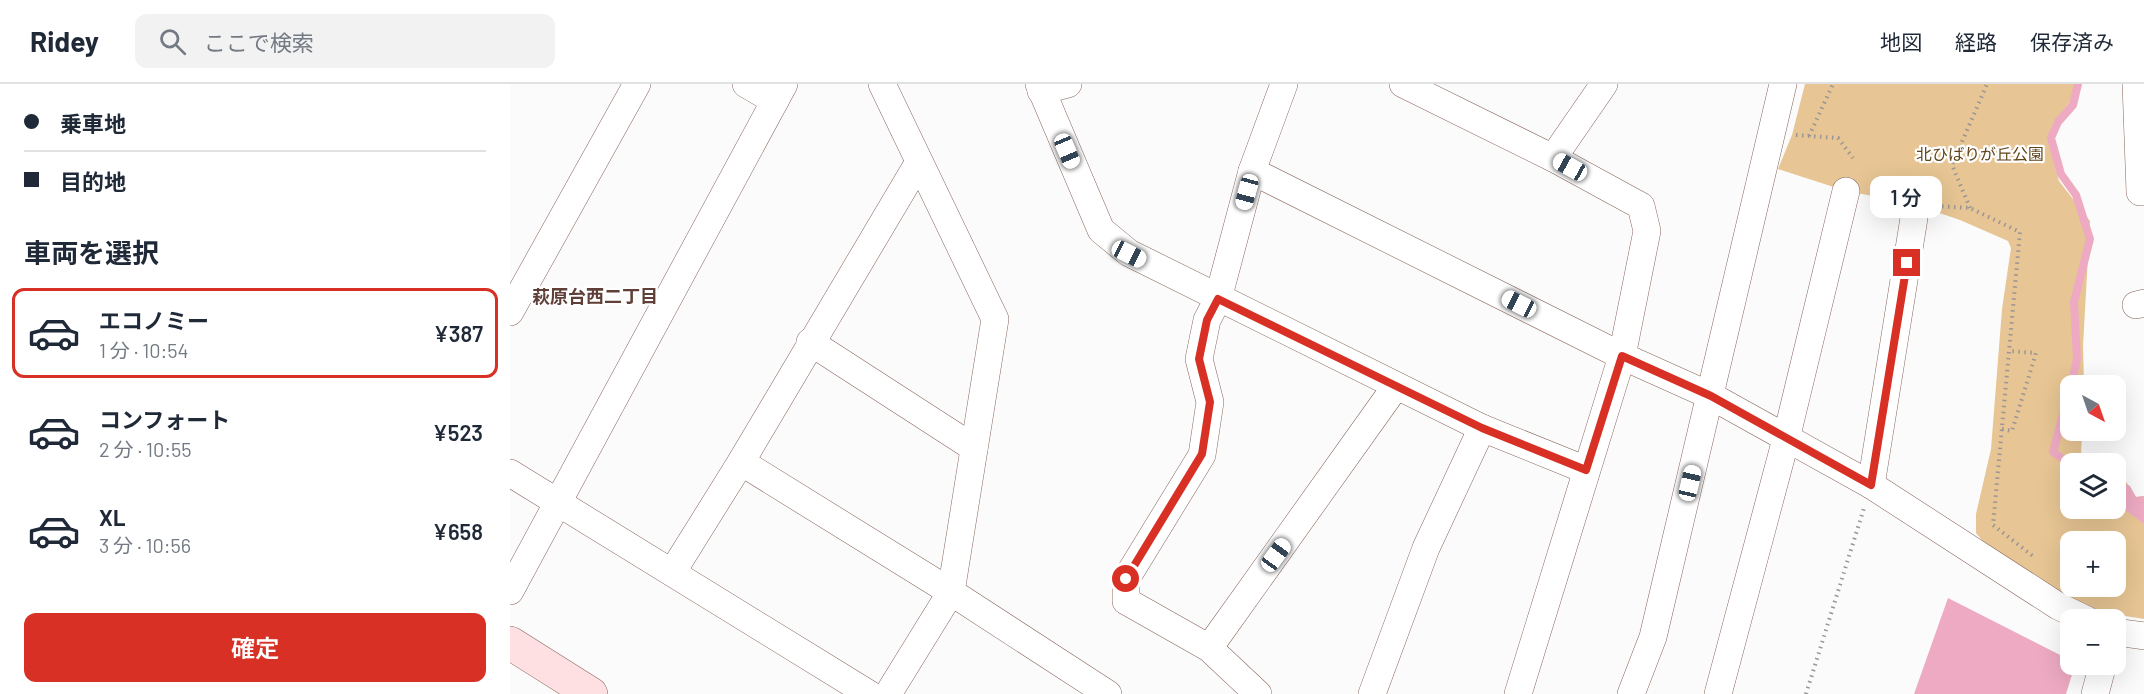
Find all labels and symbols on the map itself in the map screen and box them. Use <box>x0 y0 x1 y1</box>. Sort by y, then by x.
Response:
car <box>1052 131 1082 171</box>
park label: 北ひばりが丘公園 <box>1916 144 2044 163</box>
car <box>1550 150 1590 184</box>
car <box>1234 172 1260 212</box>
callout: 1 分 <box>1871 176 1943 218</box>
car <box>1109 238 1149 270</box>
route end <box>1893 249 1920 276</box>
district label: 萩原台西二丁目 <box>532 285 658 307</box>
car <box>1499 288 1539 320</box>
north arrow <box>2060 375 2126 441</box>
car <box>1677 463 1703 503</box>
car <box>1258 535 1294 575</box>
route start <box>1112 565 1139 592</box>

